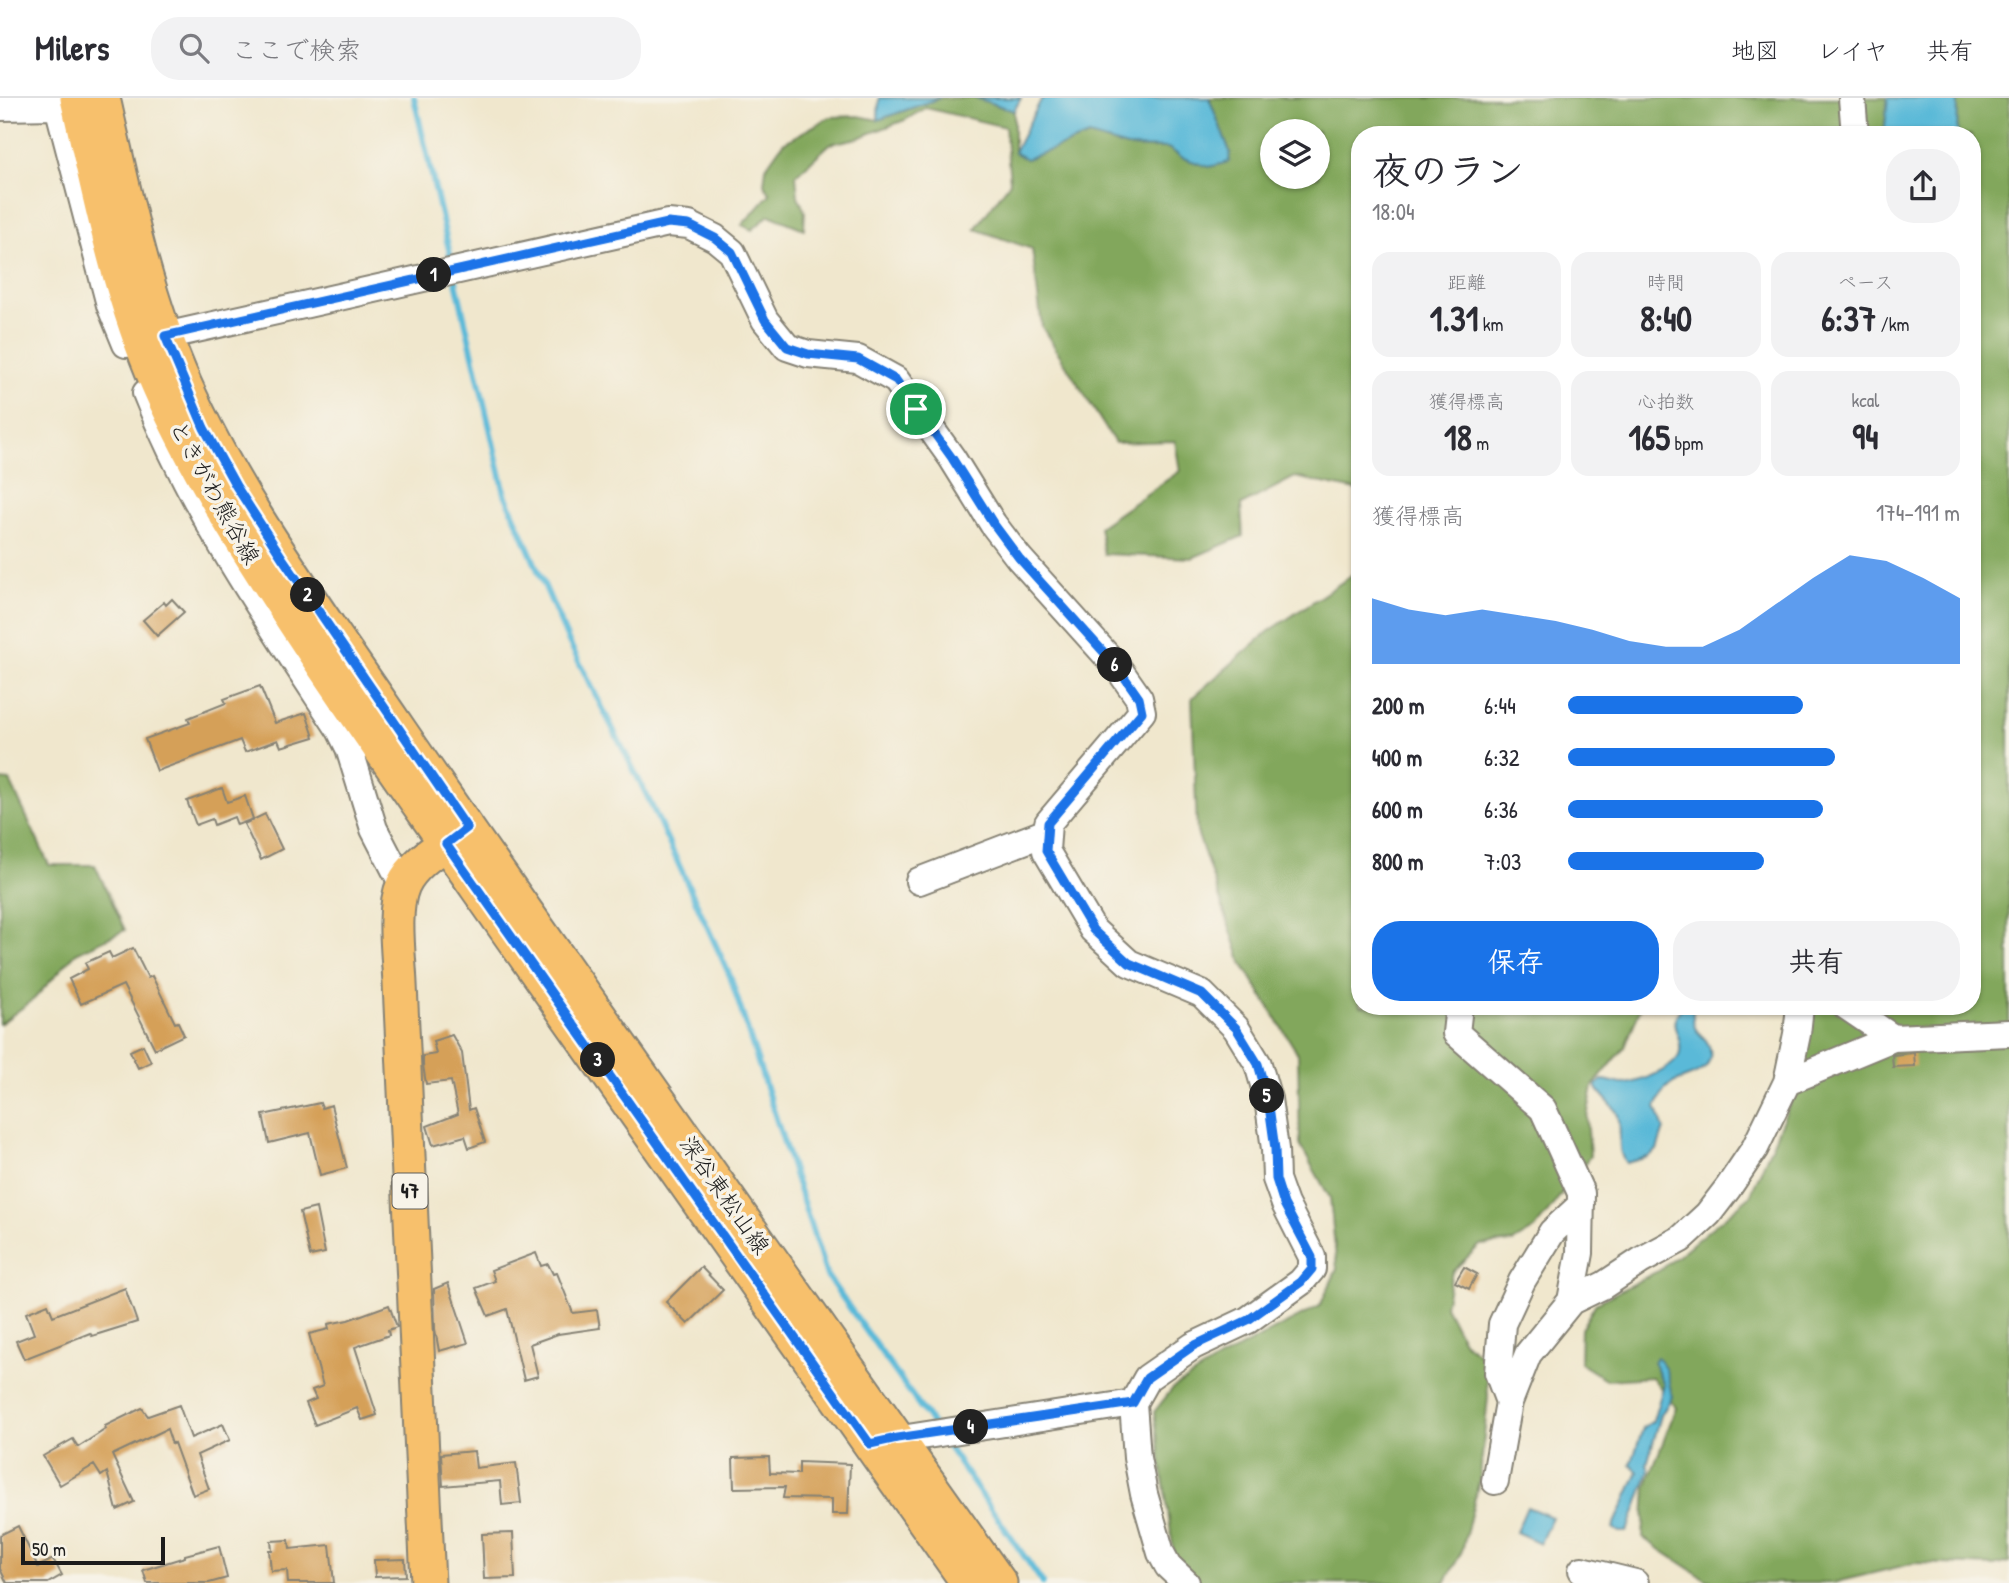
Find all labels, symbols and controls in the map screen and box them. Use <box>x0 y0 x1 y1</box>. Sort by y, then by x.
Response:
search box <box>151 17 641 80</box>
text: Milers <box>35 26 109 70</box>
icon: search <box>175 29 213 67</box>
text: ここで検索 <box>231 32 361 67</box>
text: 地図 <box>1731 34 1779 66</box>
text: レイヤ <box>1817 34 1888 66</box>
text: 共有 <box>1926 34 1974 66</box>
map controls <box>1260 119 1330 189</box>
button: layers <box>1260 119 1330 189</box>
text: 夜のラン <box>1372 144 1524 196</box>
button: share <box>1886 149 1960 223</box>
text: 18:04 <box>1372 196 1415 227</box>
pin: 1 <box>416 258 452 292</box>
text: 1 <box>430 261 437 287</box>
text: 距離 <box>1448 269 1486 295</box>
text: 時間 <box>1647 269 1685 295</box>
text: ペース <box>1837 269 1893 295</box>
text: 1.31 <box>1430 295 1478 342</box>
text: 8:40 <box>1640 295 1692 342</box>
text: 6:37 <box>1821 295 1876 342</box>
text: km <box>1478 311 1504 337</box>
text: /km <box>1876 311 1909 337</box>
pin <box>886 379 946 439</box>
text: kcal <box>1851 387 1879 413</box>
text: 獲得標高 <box>1429 388 1505 414</box>
text: 心拍数 <box>1637 388 1695 414</box>
icon: arrive <box>897 390 935 428</box>
text: 94 <box>1852 413 1878 460</box>
street label: ときがわ熊谷線 <box>163 414 268 569</box>
text: 18 <box>1444 414 1472 461</box>
text: 165 <box>1629 414 1670 461</box>
text: m <box>1472 430 1489 456</box>
text: bpm <box>1670 430 1703 456</box>
text: 174–191 m <box>1876 497 1960 528</box>
text: 獲得標高 <box>1372 500 1464 531</box>
pin: 2 <box>290 578 326 612</box>
text: 2 <box>303 581 312 607</box>
pin: 6 <box>1098 648 1132 682</box>
text: 6 <box>1111 651 1118 677</box>
text: 200 m <box>1372 690 1424 721</box>
text: 6:44 <box>1484 690 1516 721</box>
text: 400 m <box>1372 742 1422 773</box>
text: 6:32 <box>1484 742 1520 773</box>
text: 600 m <box>1372 794 1423 825</box>
text: 6:36 <box>1484 794 1518 825</box>
text: 800 m <box>1372 846 1424 877</box>
text: 7:03 <box>1484 846 1521 877</box>
button: 保存 <box>1372 921 1659 1001</box>
button: 共有 <box>1673 921 1960 1001</box>
pin: 3 <box>580 1042 616 1077</box>
text: 3 <box>593 1046 602 1072</box>
pin: 5 <box>1250 1079 1284 1114</box>
text: 5 <box>1262 1082 1271 1108</box>
street label: 深谷東松山線 <box>673 1129 778 1260</box>
road number: 47 <box>392 1174 428 1208</box>
pin: 4 <box>954 1410 988 1444</box>
text: 4 <box>967 1413 974 1439</box>
scale bar <box>21 1534 164 1566</box>
text: 50 m <box>32 1536 66 1562</box>

